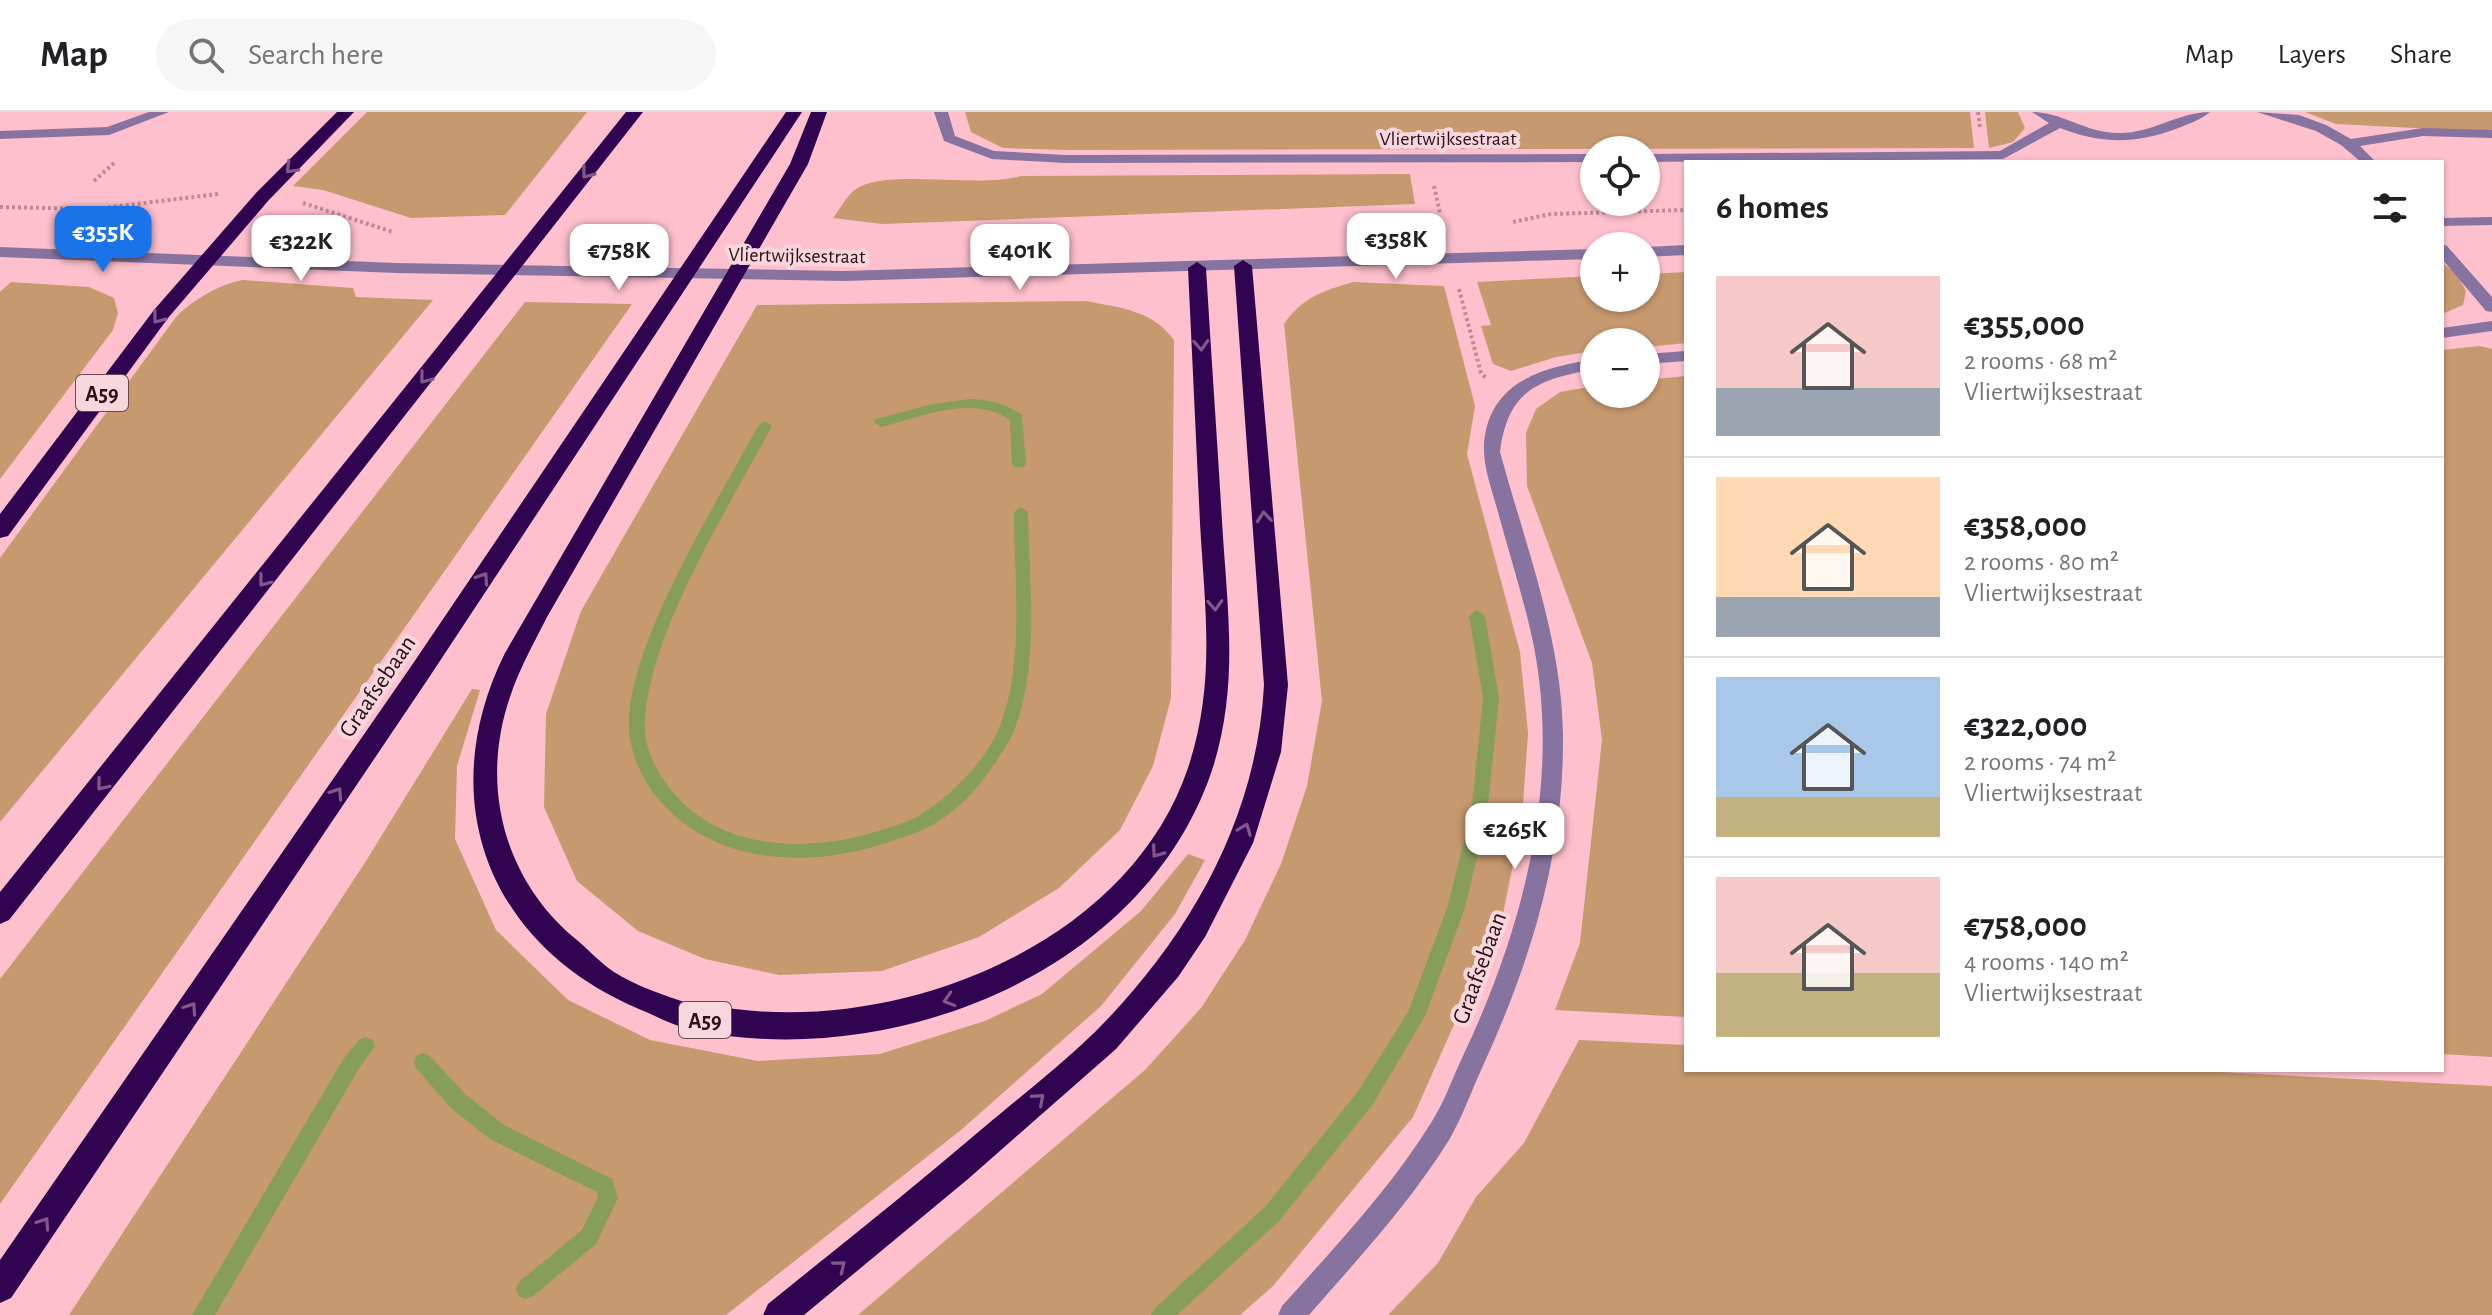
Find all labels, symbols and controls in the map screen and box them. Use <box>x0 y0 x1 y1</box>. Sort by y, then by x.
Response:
search box <box>156 19 716 91</box>
icon: search <box>184 33 228 77</box>
text: Map <box>40 36 108 74</box>
text: Search here <box>248 40 384 70</box>
text: Map <box>2185 41 2234 69</box>
text: Layers <box>2278 41 2346 69</box>
text: Share <box>2390 41 2452 69</box>
street label: Vliertwijksestraat <box>1379 129 1517 149</box>
map controls <box>1580 136 1660 408</box>
button: locate <box>1580 136 1660 216</box>
one-way arrow <box>286 159 300 173</box>
one-way arrow <box>582 165 596 179</box>
icon: filters <box>2368 186 2412 230</box>
text: 6 homes <box>1716 191 1829 225</box>
pin: €355K <box>47 206 159 274</box>
pin: €358K <box>1340 213 1452 281</box>
pin: €322K <box>245 215 357 283</box>
text: €355K <box>73 219 134 245</box>
pin: €758K <box>563 224 675 292</box>
pin: €401K <box>964 224 1076 292</box>
text: €358K <box>1365 226 1427 252</box>
text: €322K <box>269 228 333 254</box>
button: + <box>1580 232 1660 312</box>
text: €758K <box>588 237 650 263</box>
text: €401K <box>988 237 1052 263</box>
street label: Vliertwijksestraat <box>728 245 866 267</box>
icon: home <box>1780 308 1876 404</box>
text: €355,000 <box>1964 308 2085 342</box>
one-way arrow <box>154 309 168 324</box>
button: − <box>1580 328 1660 408</box>
one-way arrow <box>1192 339 1209 352</box>
text: 2 rooms · 68 m² <box>1964 348 2117 374</box>
one-way arrow <box>421 368 435 383</box>
road number: A59 <box>76 375 128 411</box>
text: Vliertwijksestraat <box>1964 379 2142 405</box>
icon: home <box>1780 509 1876 605</box>
text: €358,000 <box>1964 509 2087 543</box>
one-way arrow <box>1256 510 1273 523</box>
text: 2 rooms · 80 m² <box>1964 549 2119 575</box>
one-way arrow <box>259 572 274 586</box>
one-way arrow <box>473 572 488 586</box>
text: Vliertwijksestraat <box>1964 580 2142 606</box>
one-way arrow <box>1207 599 1224 612</box>
street label: Graafsebaan <box>335 631 421 742</box>
icon: home <box>1780 709 1876 805</box>
text: €322,000 <box>1964 709 2088 743</box>
text: 2 rooms · 74 m² <box>1964 749 2116 775</box>
one-way arrow <box>97 776 112 790</box>
text: Vliertwijksestraat <box>1964 780 2142 806</box>
one-way arrow <box>327 788 342 802</box>
pin: €265K <box>1459 803 1571 871</box>
text: €265K <box>1483 816 1547 842</box>
one-way arrow <box>1235 823 1252 837</box>
one-way arrow <box>1152 843 1167 857</box>
street label: Graafsebaan <box>1449 909 1511 1028</box>
icon: home <box>1780 909 1876 1005</box>
text: €758,000 <box>1964 909 2087 943</box>
text: 4 rooms · 140 m² <box>1964 949 2129 975</box>
text: Vliertwijksestraat <box>1964 980 2142 1006</box>
one-way arrow <box>942 991 956 1007</box>
one-way arrow <box>181 1002 196 1016</box>
road number: A59 <box>679 1002 731 1038</box>
one-way arrow <box>1029 1094 1044 1108</box>
one-way arrow <box>34 1217 49 1231</box>
one-way arrow <box>830 1261 845 1275</box>

